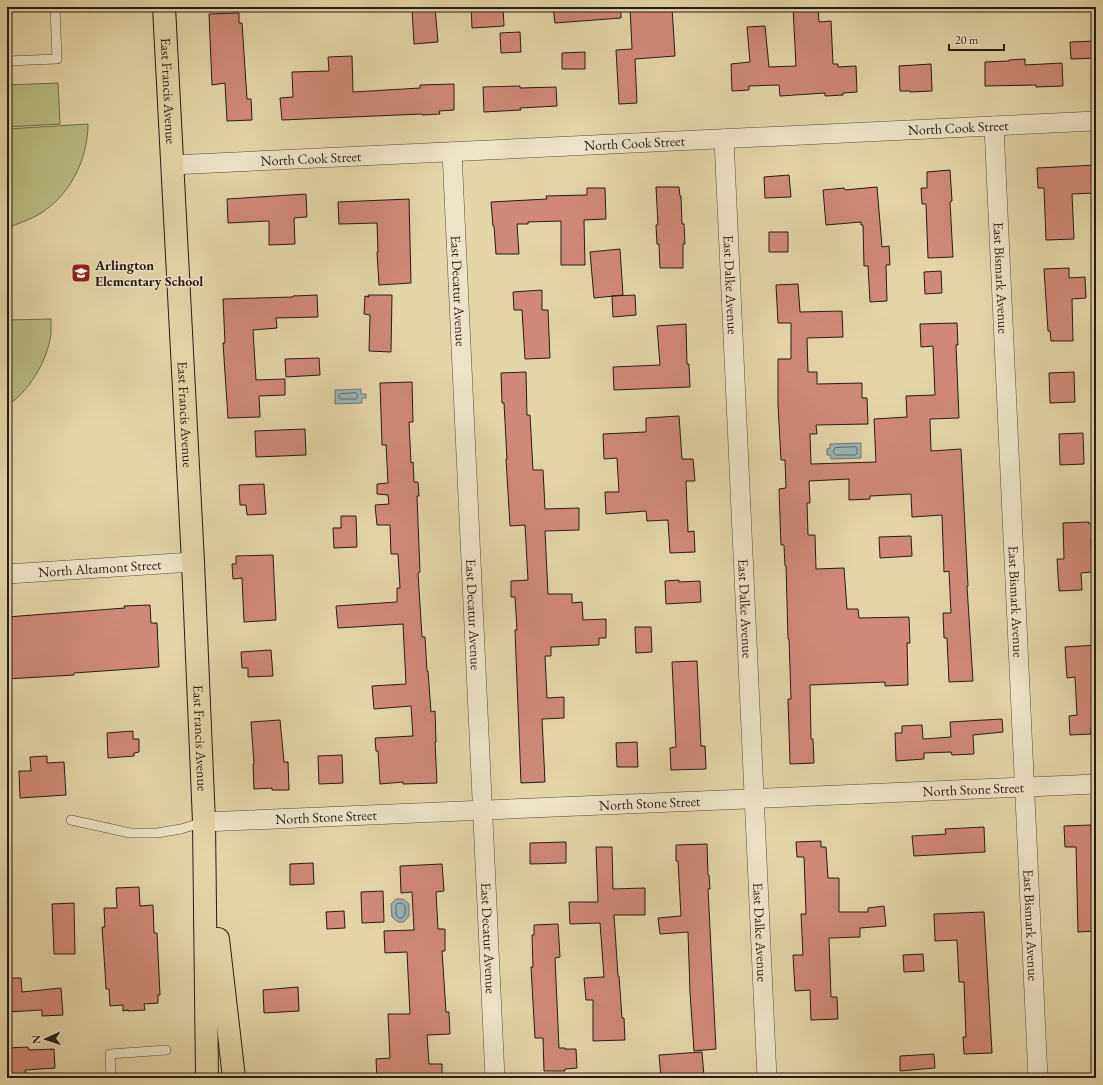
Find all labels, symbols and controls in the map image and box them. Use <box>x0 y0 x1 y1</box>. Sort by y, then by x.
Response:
scale bar <box>949 26 1004 52</box>
text: 20 m <box>955 32 979 48</box>
street label: East Francis Avenue <box>157 37 180 145</box>
street label: North Cook Street <box>907 116 1010 139</box>
street label: North Cook Street <box>584 132 686 154</box>
street label: North Cook Street <box>260 147 362 170</box>
street label: East Bismark Avenue <box>989 222 1013 335</box>
street label: East Decatur Avenue <box>447 235 470 347</box>
street label: East Dalke Avenue <box>719 235 742 336</box>
place label: Arlington Elementary School <box>94 256 203 290</box>
school or university icon: Arlington Elementary School <box>70 262 92 284</box>
street label: East Francis Avenue <box>174 361 197 469</box>
street label: East Bismark Avenue <box>1004 545 1028 658</box>
street label: North Altamont Street <box>38 555 163 581</box>
street label: East Decatur Avenue <box>462 558 485 671</box>
street label: East Dalke Avenue <box>734 558 757 659</box>
street label: East Francis Avenue <box>189 685 212 792</box>
street label: North Stone Street <box>922 778 1025 800</box>
street label: North Stone Street <box>599 792 701 814</box>
street label: North Stone Street <box>275 806 378 828</box>
street label: East Bismark Avenue <box>1019 869 1043 982</box>
street label: East Decatur Avenue <box>477 882 500 995</box>
street label: East Dalke Avenue <box>749 882 772 983</box>
north arrow <box>26 1019 66 1059</box>
text: N <box>29 1035 43 1044</box>

